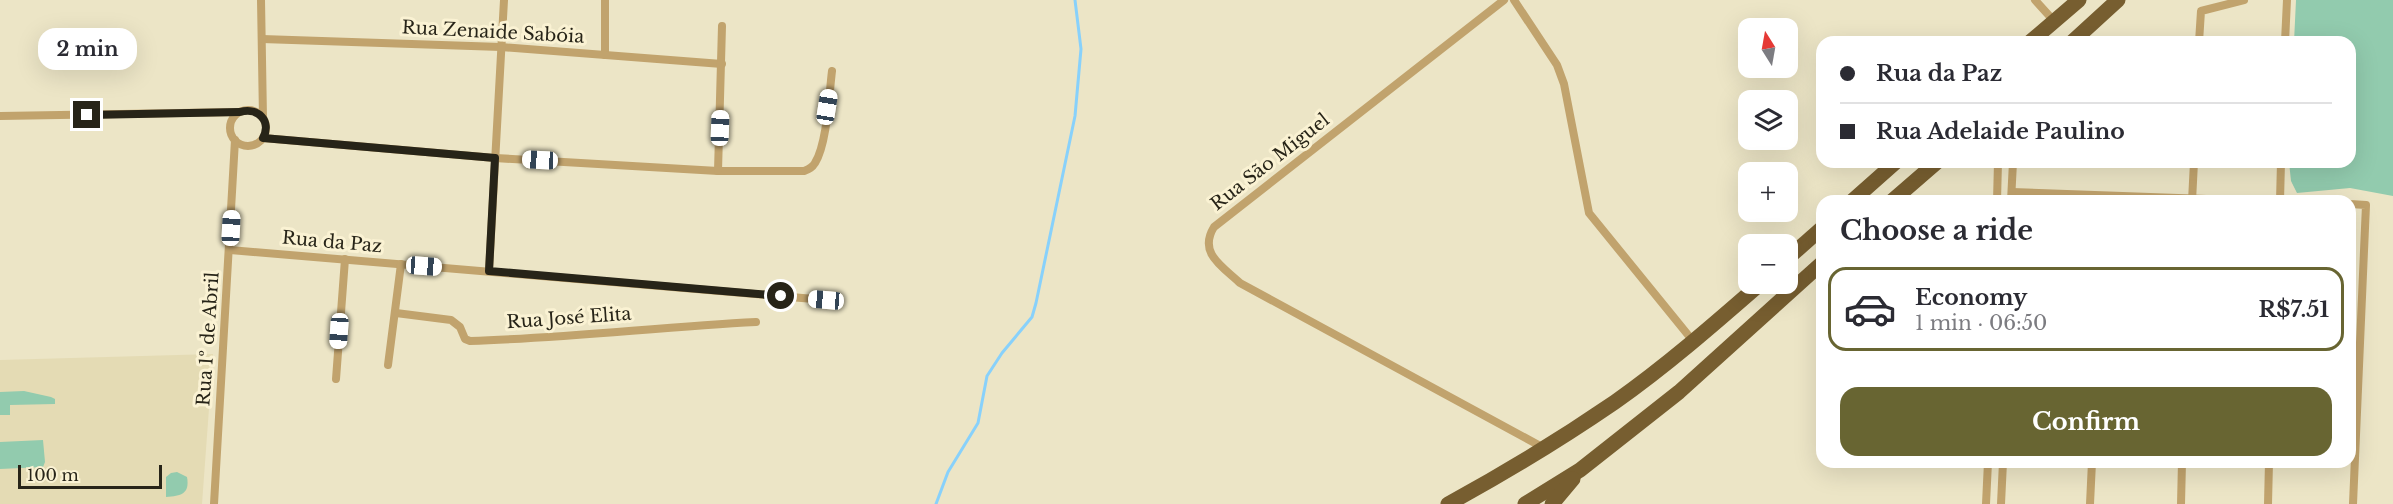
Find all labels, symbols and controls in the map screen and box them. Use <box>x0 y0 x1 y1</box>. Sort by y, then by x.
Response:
street label: Rua Zenaide Sabóia <box>401 16 585 48</box>
north arrow <box>1738 18 1798 78</box>
map controls <box>1738 18 1798 294</box>
callout: 2 min <box>38 28 136 70</box>
text: 2 min <box>56 37 119 61</box>
text: Rua da Paz <box>1876 60 2002 87</box>
car <box>815 88 839 126</box>
button: layers <box>1738 90 1798 150</box>
route end <box>73 101 100 128</box>
street label: Rua São Miguel <box>1206 109 1334 215</box>
car <box>710 110 730 146</box>
text: Rua Adelaide Paulino <box>1876 118 2125 145</box>
car <box>522 150 558 170</box>
button: + <box>1738 162 1798 222</box>
car <box>221 210 241 246</box>
text: Choose a ride <box>1840 214 2033 247</box>
street label: Rua da Paz <box>281 227 383 257</box>
button: − <box>1738 234 1798 294</box>
car <box>405 256 443 276</box>
street label: Rua 1º de Abril <box>192 271 224 407</box>
route start <box>767 282 794 309</box>
icon: car <box>1843 282 1897 336</box>
text: Economy <box>1915 284 2027 311</box>
car <box>807 289 845 311</box>
text: R$7.51 <box>2258 296 2329 323</box>
street label: Rua José Elita <box>506 303 632 333</box>
text: 1 min · 06:50 <box>1915 311 2047 335</box>
car <box>329 312 349 350</box>
button: Confirm <box>1840 387 2332 456</box>
scale bar <box>18 462 162 490</box>
text: 100 m <box>27 465 79 485</box>

